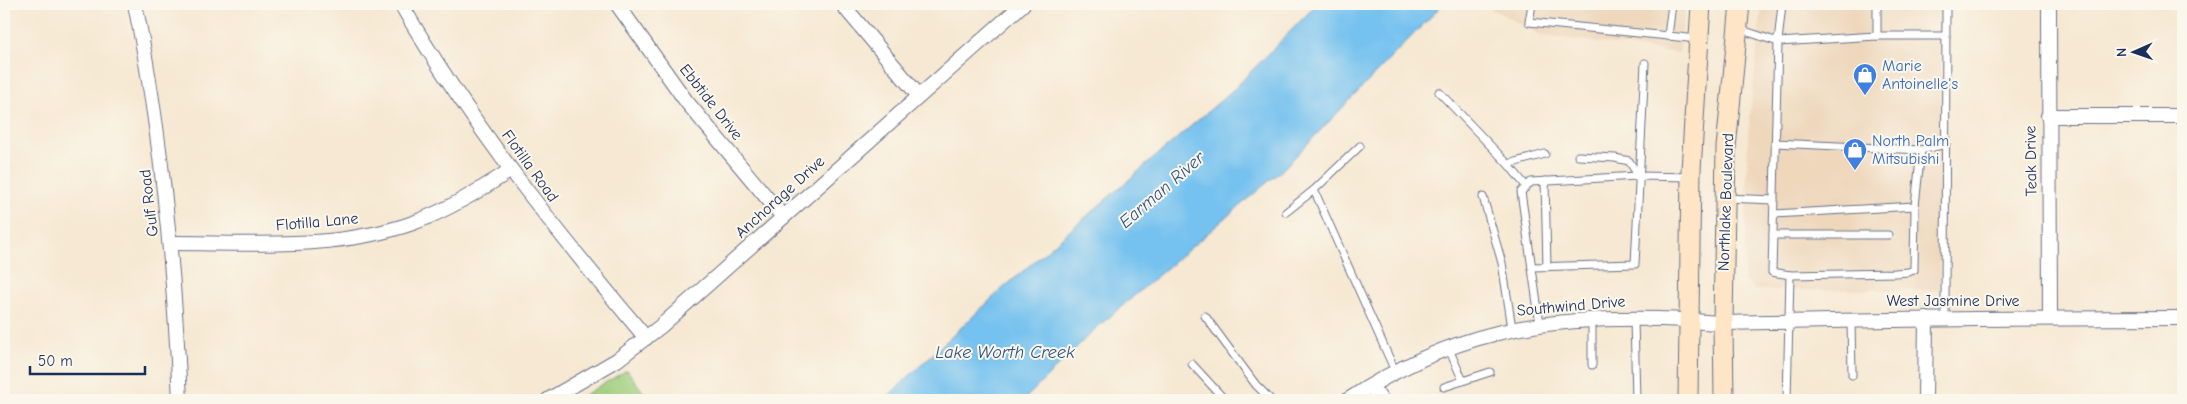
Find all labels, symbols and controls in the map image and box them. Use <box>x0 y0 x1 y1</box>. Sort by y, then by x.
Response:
north arrow <box>2110 28 2160 78</box>
text: N <box>2113 48 2130 57</box>
place label: Marie Antoinelle's <box>1882 57 1958 93</box>
street label: Ebbtide Drive <box>676 61 746 143</box>
shop icon: Marie Antoinelle's <box>1852 62 1878 96</box>
street label: Teak Drive <box>2021 125 2041 197</box>
street label: Flotilla Road <box>498 127 562 205</box>
place label: North Palm Mitsubishi <box>1872 132 1949 168</box>
street label: Northlake Boulevard <box>1715 133 1737 271</box>
shop icon: North Palm Mitsubishi <box>1842 137 1868 171</box>
water label: Earman River <box>1115 147 1210 233</box>
street label: Anchorage Drive <box>732 152 828 242</box>
street label: Gulf Road <box>136 168 162 238</box>
street label: Flotilla Lane <box>275 209 359 235</box>
street label: Southwind Drive <box>1516 292 1626 320</box>
street label: West Jasmine Drive <box>1886 292 2020 310</box>
water label: Lake Worth Creek <box>935 342 1075 363</box>
scale bar <box>30 344 145 376</box>
text: 50 m <box>38 352 73 370</box>

